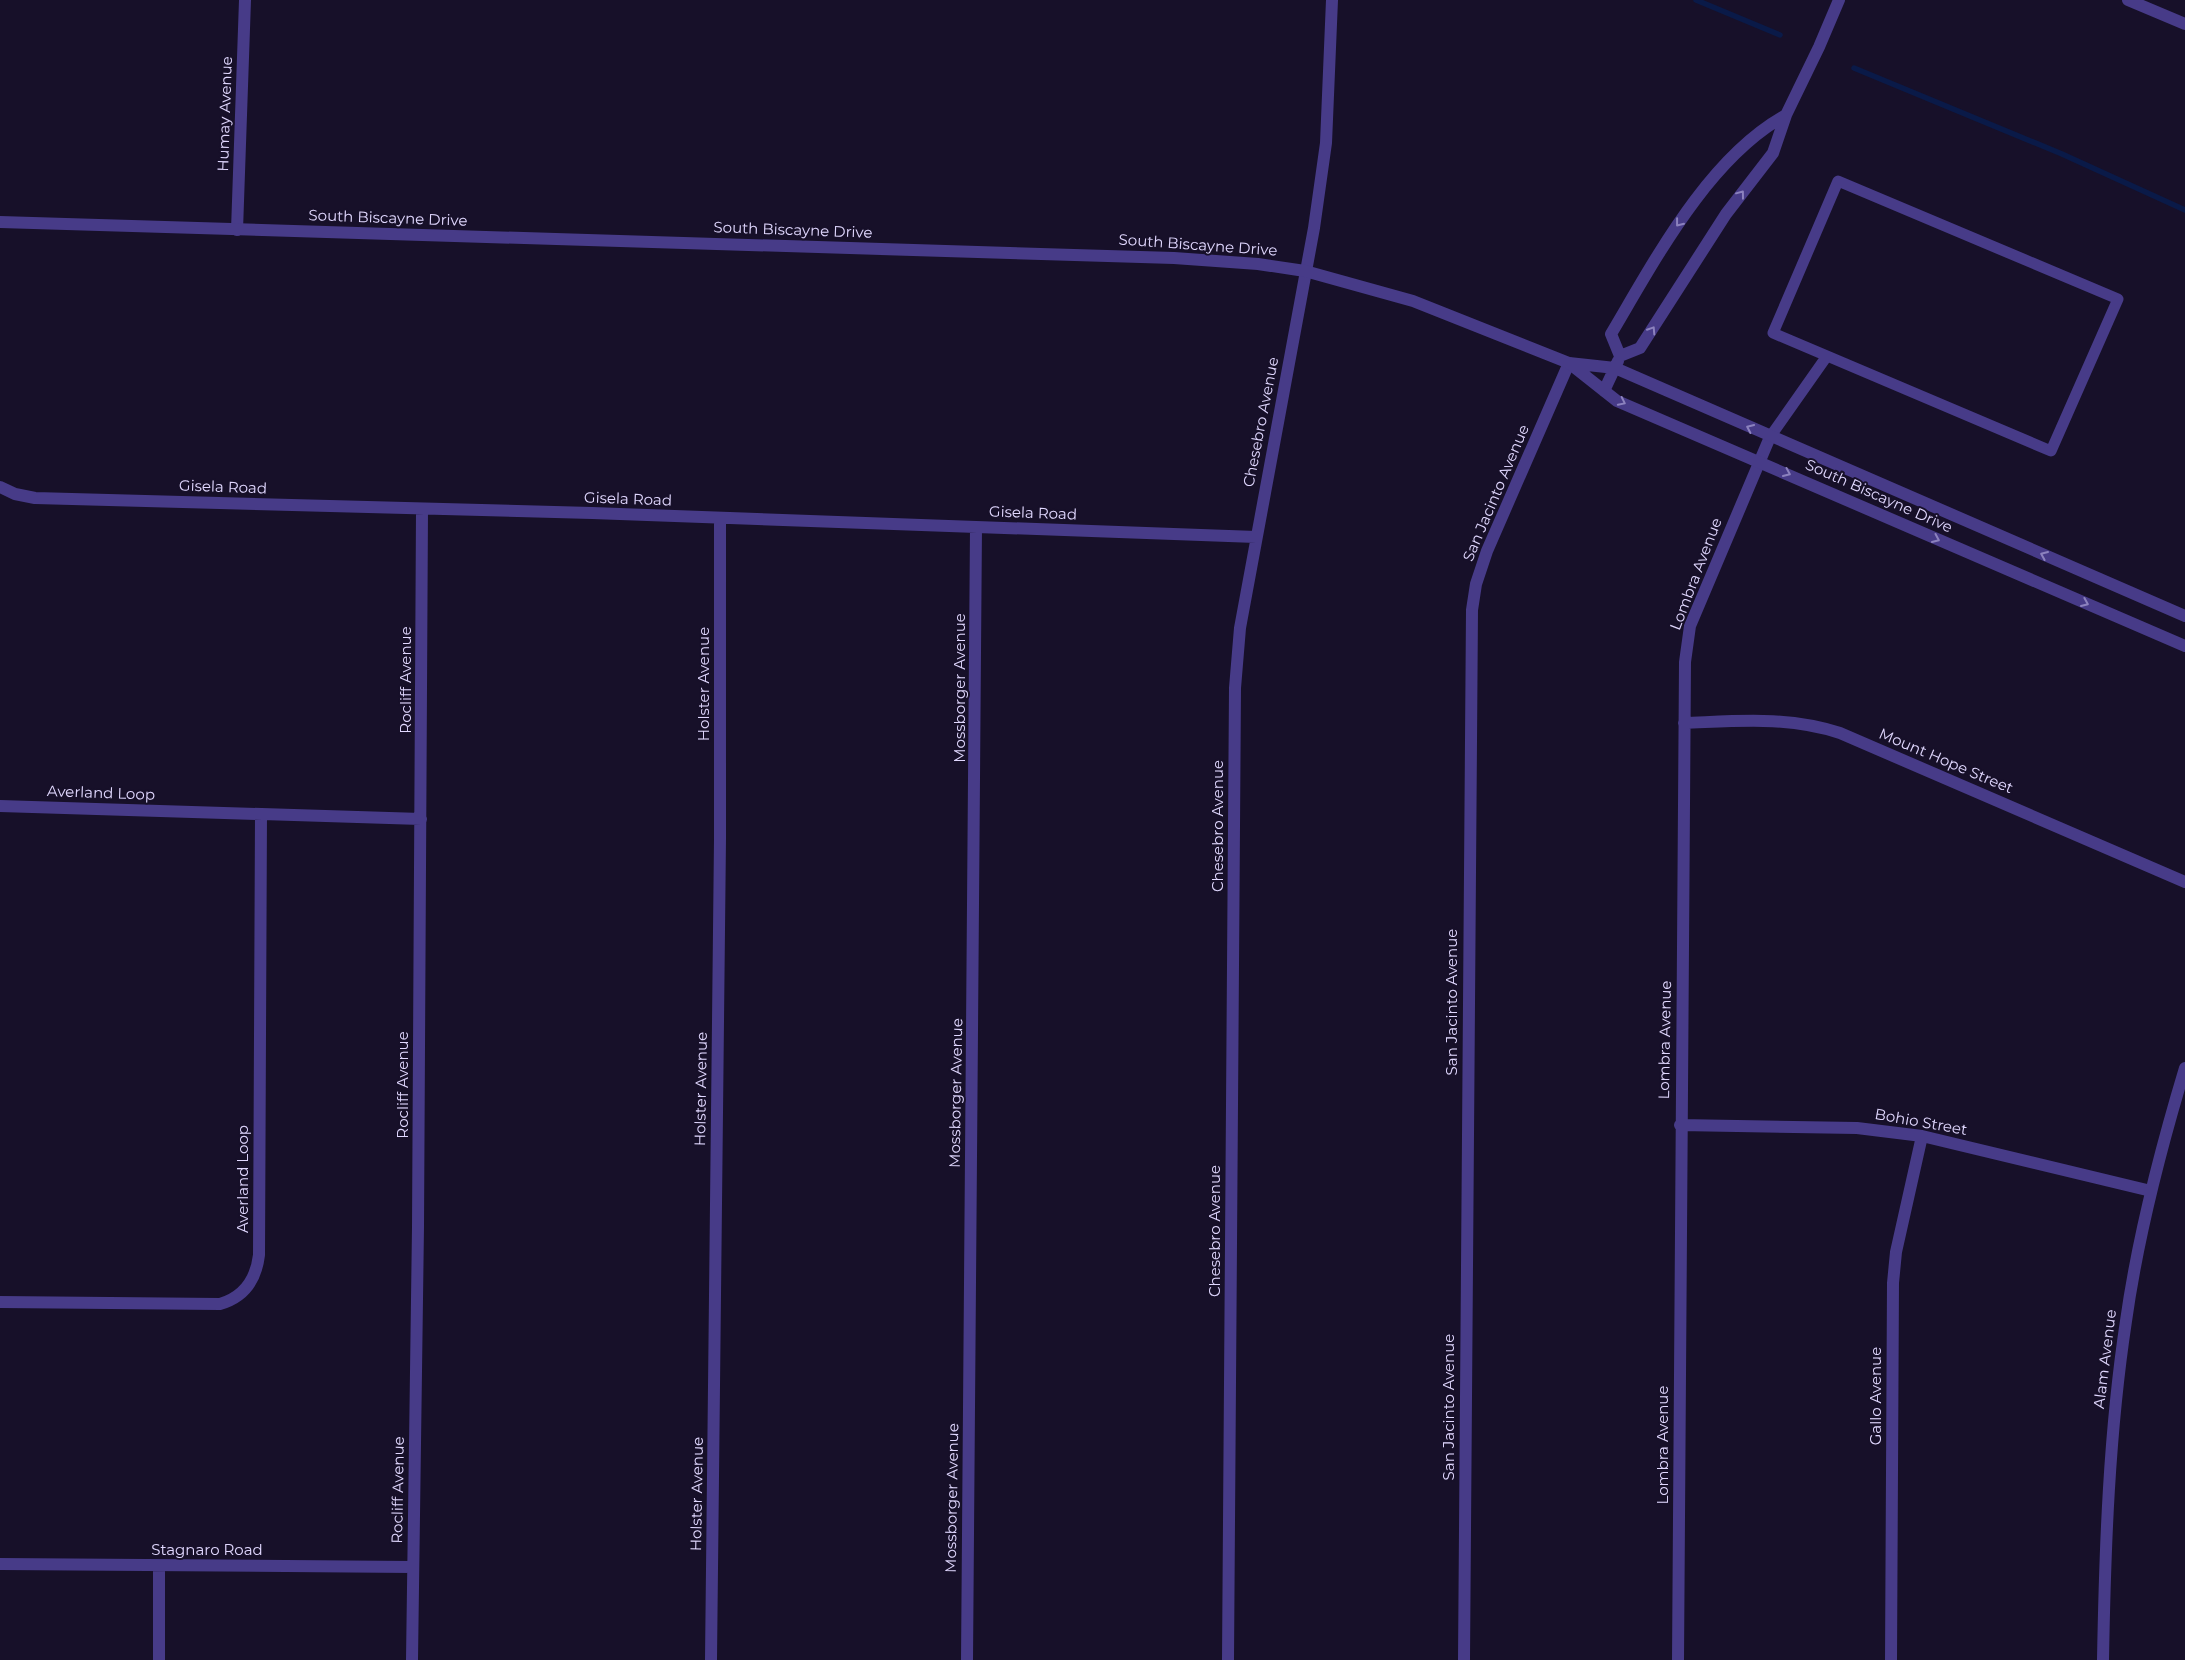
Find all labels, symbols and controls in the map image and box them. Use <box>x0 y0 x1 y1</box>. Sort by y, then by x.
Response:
street label: Humay Avenue <box>213 56 236 172</box>
one-way arrow <box>1735 190 1744 200</box>
street label: South Biscayne Drive <box>308 205 468 230</box>
street label: South Biscayne Drive <box>713 217 873 242</box>
one-way arrow <box>1676 217 1685 227</box>
street label: South Biscayne Drive <box>1118 229 1278 260</box>
one-way arrow <box>1645 326 1655 335</box>
street label: Chesebro Avenue <box>1239 355 1282 489</box>
one-way arrow <box>1617 396 1626 406</box>
street label: San Jacinto Avenue <box>1458 422 1533 564</box>
one-way arrow <box>1746 424 1755 434</box>
street label: South Biscayne Drive <box>1803 455 1956 537</box>
one-way arrow <box>1782 467 1791 478</box>
street label: Gisela Road <box>179 475 267 498</box>
street label: Gisela Road <box>584 487 672 510</box>
street label: Gisela Road <box>989 501 1077 524</box>
street label: Lombra Avenue <box>1665 515 1726 633</box>
one-way arrow <box>1931 533 1940 544</box>
one-way arrow <box>2040 551 2049 562</box>
one-way arrow <box>2080 597 2089 608</box>
street label: Mossborger Avenue <box>950 613 969 763</box>
street label: Rocliff Avenue <box>396 626 415 734</box>
street label: Holster Avenue <box>694 627 713 741</box>
street label: Mount Hope Street <box>1876 724 2016 797</box>
street label: Chesebro Avenue <box>1208 760 1227 892</box>
street label: Averland Loop <box>47 781 155 804</box>
street label: San Jacinto Avenue <box>1442 929 1461 1075</box>
street label: Lombra Avenue <box>1654 980 1675 1100</box>
street label: Mossborger Avenue <box>945 1018 966 1168</box>
street label: Rocliff Avenue <box>393 1031 412 1139</box>
street label: Holster Avenue <box>690 1032 711 1146</box>
street label: Bohio Street <box>1873 1104 1969 1139</box>
street label: Averland Loop <box>233 1125 252 1233</box>
street label: Chesebro Avenue <box>1205 1165 1224 1297</box>
street label: Alam Avenue <box>2089 1308 2120 1410</box>
street label: San Jacinto Avenue <box>1439 1334 1458 1480</box>
street label: Gallo Avenue <box>1866 1347 1885 1445</box>
street label: Lombra Avenue <box>1653 1385 1672 1505</box>
street label: Mossborger Avenue <box>941 1423 962 1573</box>
street label: Rocliff Avenue <box>387 1436 408 1544</box>
street label: Holster Avenue <box>686 1437 707 1551</box>
street label: Stagnaro Road <box>151 1540 263 1559</box>

